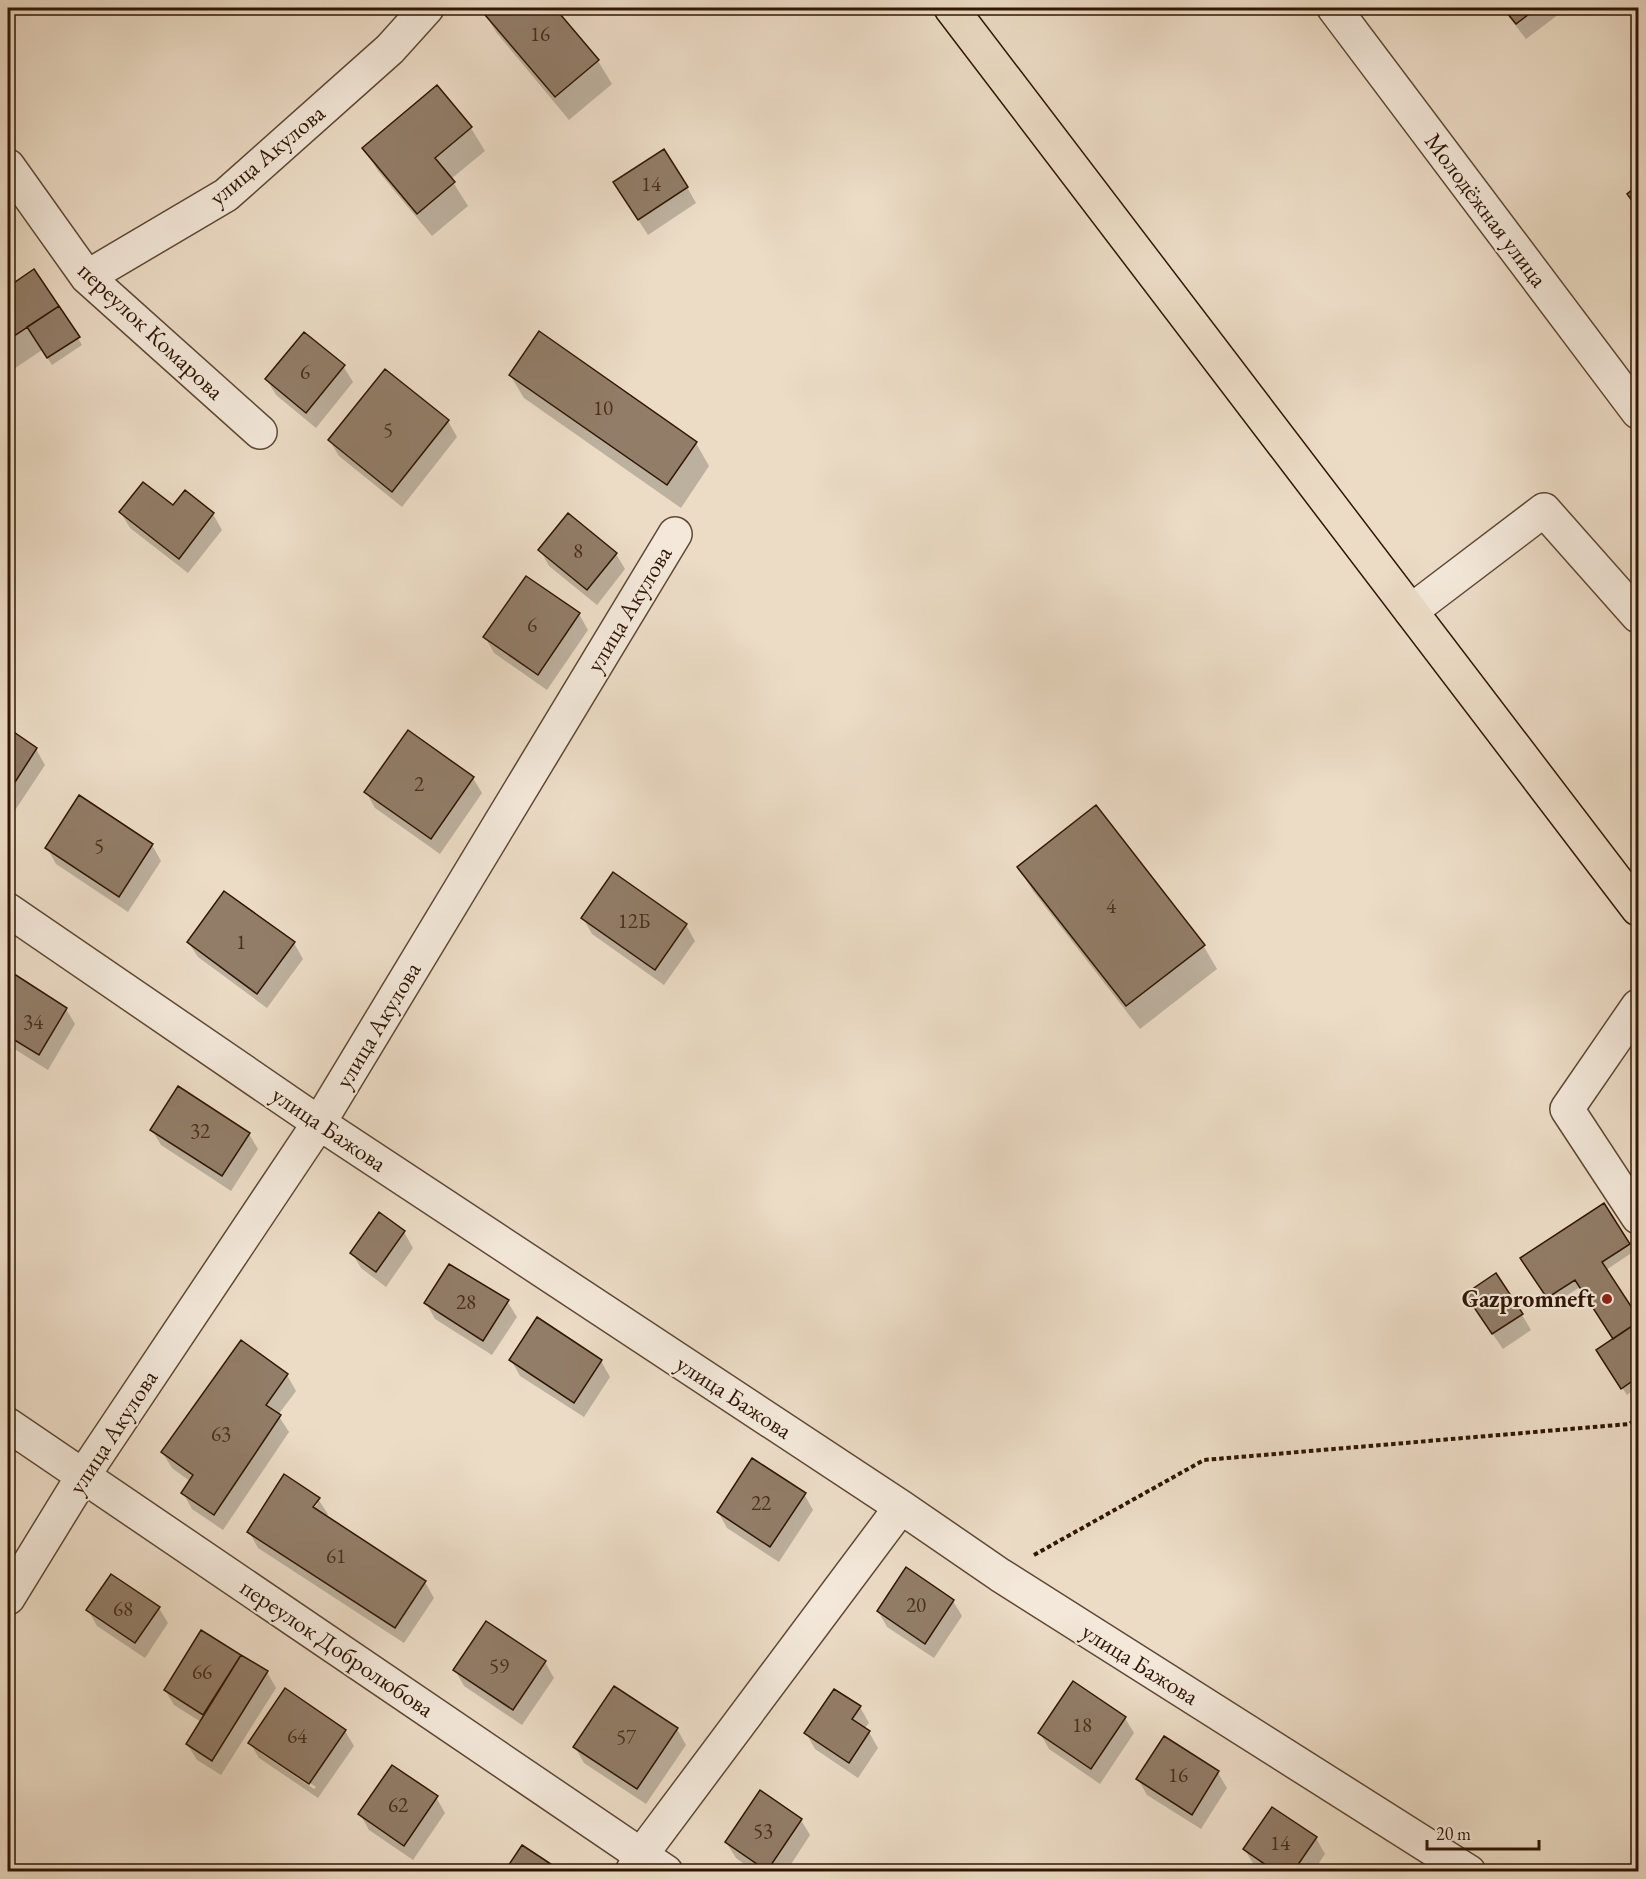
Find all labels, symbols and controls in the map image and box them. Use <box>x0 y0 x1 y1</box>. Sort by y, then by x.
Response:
house number: 16 <box>530 20 550 47</box>
street label: улица Акулова <box>202 97 331 212</box>
street label: Молодёжная улица <box>1418 126 1555 293</box>
house number: 14 <box>641 170 662 197</box>
street label: переулок Комарова <box>72 255 231 407</box>
house number: 6 <box>300 358 310 385</box>
house number: 10 <box>593 394 613 421</box>
house number: 5 <box>383 416 393 443</box>
house number: 8 <box>573 537 583 564</box>
street label: улица Акулова <box>579 540 679 678</box>
house number: 6 <box>527 611 537 638</box>
house number: 2 <box>414 770 424 797</box>
house number: 5 <box>94 832 104 859</box>
house number: 4 <box>1106 892 1117 919</box>
house number: 12Б <box>618 907 650 934</box>
house number: 1 <box>236 928 246 955</box>
street label: улица Акулова <box>328 956 428 1094</box>
house number: 34 <box>23 1008 44 1035</box>
street label: улица Бажова <box>266 1079 393 1179</box>
house number: 32 <box>190 1117 210 1144</box>
place label: Gazpromneft <box>1462 1283 1595 1314</box>
house number: 28 <box>456 1288 476 1315</box>
marker: Gazpromneft <box>1600 1292 1614 1306</box>
street label: улица Бажова <box>670 1348 798 1446</box>
street label: улица Акулова <box>61 1363 164 1500</box>
house number: 63 <box>211 1420 231 1447</box>
house number: 22 <box>751 1489 771 1516</box>
house number: 61 <box>326 1542 346 1569</box>
street label: переулок Добролюбова <box>234 1571 440 1724</box>
house number: 20 <box>906 1591 926 1618</box>
house number: 68 <box>113 1595 133 1622</box>
street label: улица Бажова <box>1076 1615 1205 1712</box>
house number: 59 <box>489 1652 509 1679</box>
house number: 66 <box>192 1658 212 1685</box>
house number: 18 <box>1072 1711 1092 1738</box>
house number: 64 <box>287 1722 308 1749</box>
house number: 57 <box>616 1723 637 1750</box>
house number: 16 <box>1168 1761 1188 1788</box>
house number: 62 <box>388 1791 408 1818</box>
scale bar <box>1427 1813 1540 1851</box>
house number: 53 <box>753 1817 773 1844</box>
text: 20 m <box>1436 1822 1471 1845</box>
house number: 14 <box>1270 1829 1291 1856</box>

